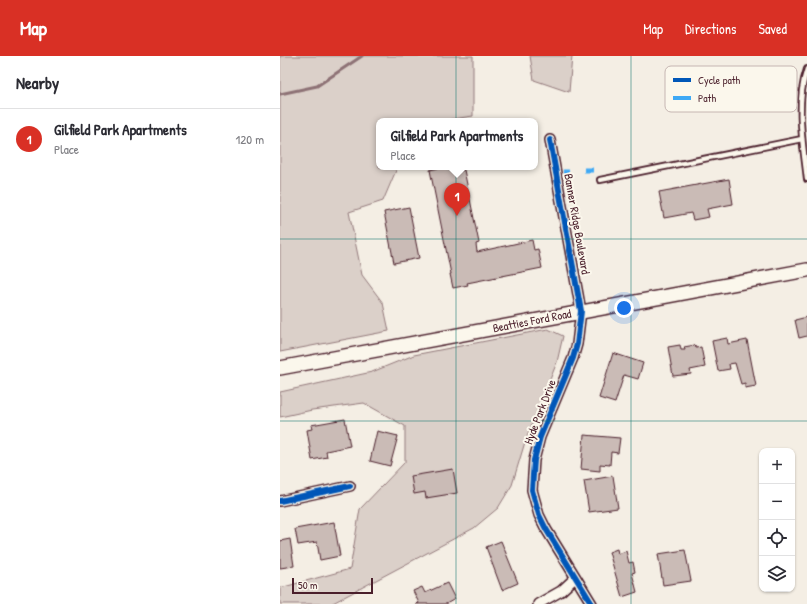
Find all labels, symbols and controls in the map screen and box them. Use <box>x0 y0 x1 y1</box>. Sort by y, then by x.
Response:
text: Map <box>20 15 47 41</box>
text: Map <box>643 19 663 38</box>
text: Directions <box>685 19 736 38</box>
text: Saved <box>758 19 787 38</box>
legend <box>665 66 797 112</box>
text: Nearby <box>16 71 59 94</box>
text: Cycle path <box>698 73 741 87</box>
text: Path <box>698 91 716 105</box>
popup <box>376 118 538 170</box>
text: Gilfield Park Apartments <box>54 119 187 140</box>
text: Gilfield Park Apartments <box>391 125 523 146</box>
text: 1 <box>27 130 31 148</box>
text: 120 m <box>236 130 264 148</box>
text: Place <box>54 140 79 158</box>
text: Place <box>391 146 416 164</box>
street label: Banner Ridge Boulevard <box>560 172 595 276</box>
pin: 1 <box>444 183 470 216</box>
your location <box>614 298 634 318</box>
street label: Beatties Ford Road <box>491 304 573 336</box>
street label: Hyde Park Drive <box>519 377 560 447</box>
map controls <box>759 448 795 592</box>
button: + <box>759 448 795 484</box>
button: − <box>759 484 795 520</box>
button: locate <box>759 520 795 556</box>
button: layers <box>759 556 795 592</box>
scale bar <box>292 576 373 595</box>
text: 50 m <box>298 578 318 592</box>

